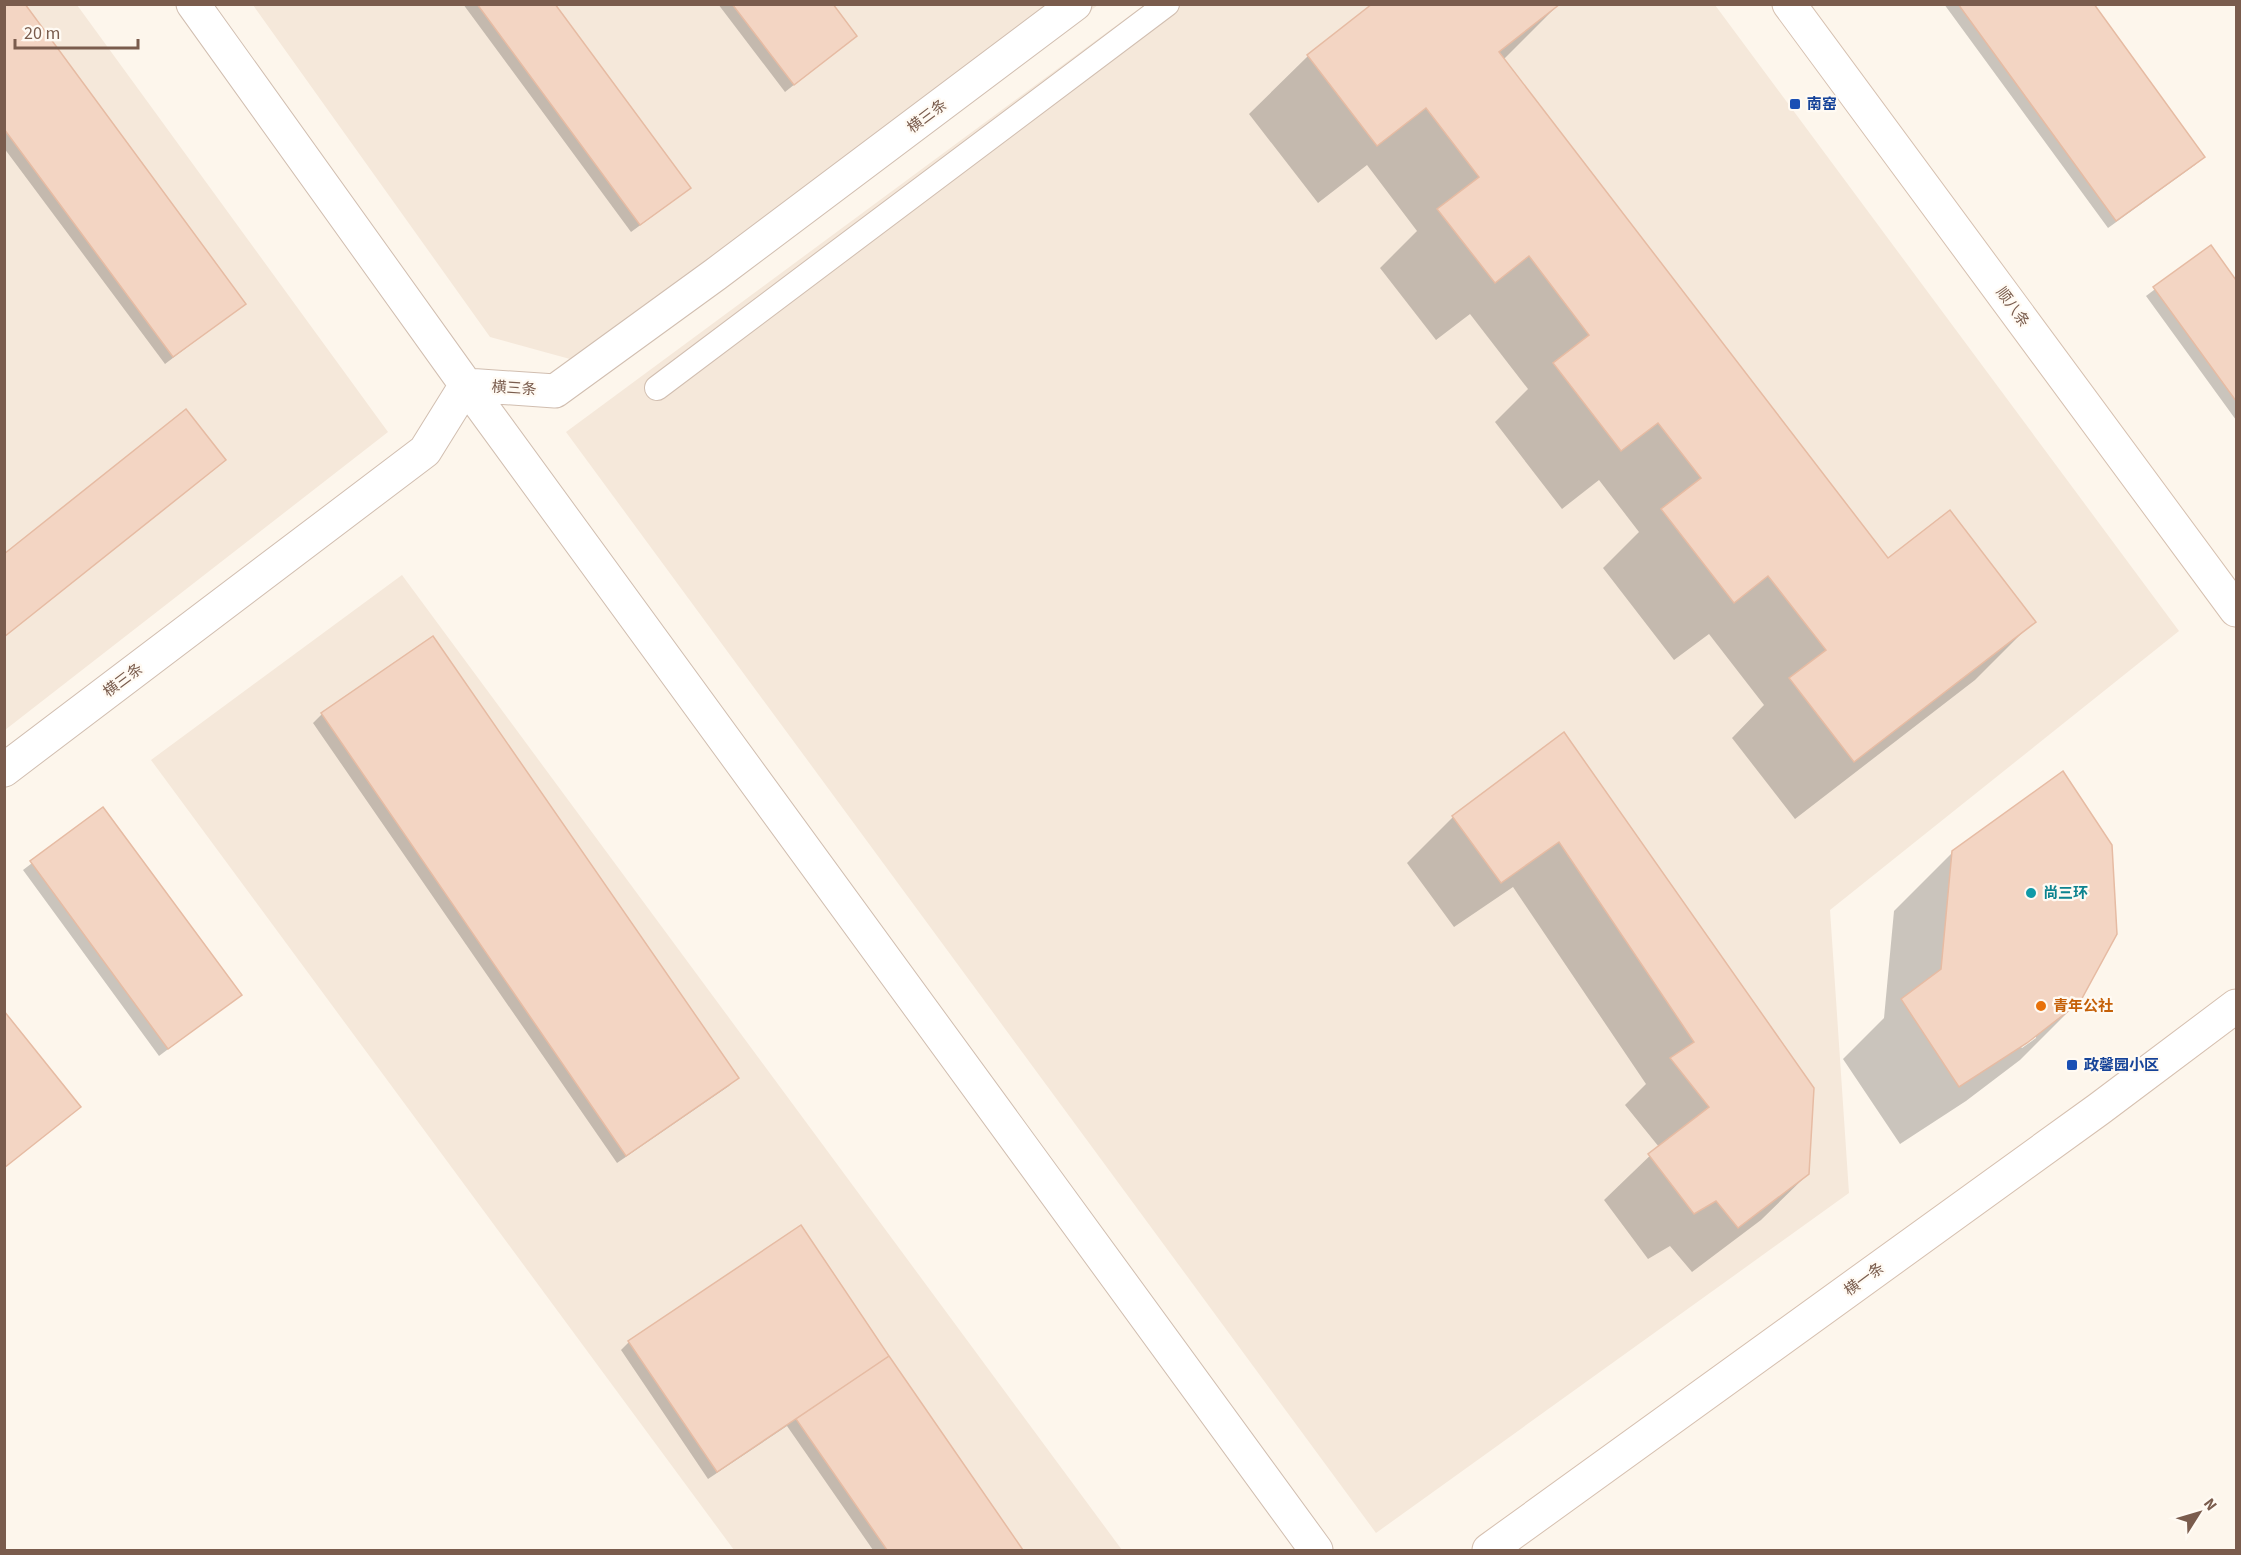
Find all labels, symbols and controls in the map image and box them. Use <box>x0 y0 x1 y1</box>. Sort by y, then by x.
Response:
scale bar <box>15 12 138 50</box>
text: 20 m <box>24 21 60 46</box>
street label: 横三条 <box>903 94 952 138</box>
place label: 南窑 <box>1807 94 1837 115</box>
marker: 南窑 <box>1788 97 1802 111</box>
street label: 顺八条 <box>1991 283 2034 332</box>
street label: 横三条 <box>491 376 537 401</box>
street label: 横三条 <box>99 658 148 702</box>
place label: 尚三环 <box>2043 883 2088 904</box>
marker: 尚三环 <box>2024 886 2038 900</box>
place label: 青年公社 <box>2053 996 2113 1017</box>
marker: 青年公社 <box>2034 999 2048 1013</box>
place label: 政馨园小区 <box>2084 1055 2159 1076</box>
marker: 政馨园小区 <box>2065 1058 2079 1072</box>
street label: 横一条 <box>1840 1258 1889 1301</box>
north arrow <box>2169 1483 2229 1543</box>
text: N <box>2198 1494 2222 1515</box>

